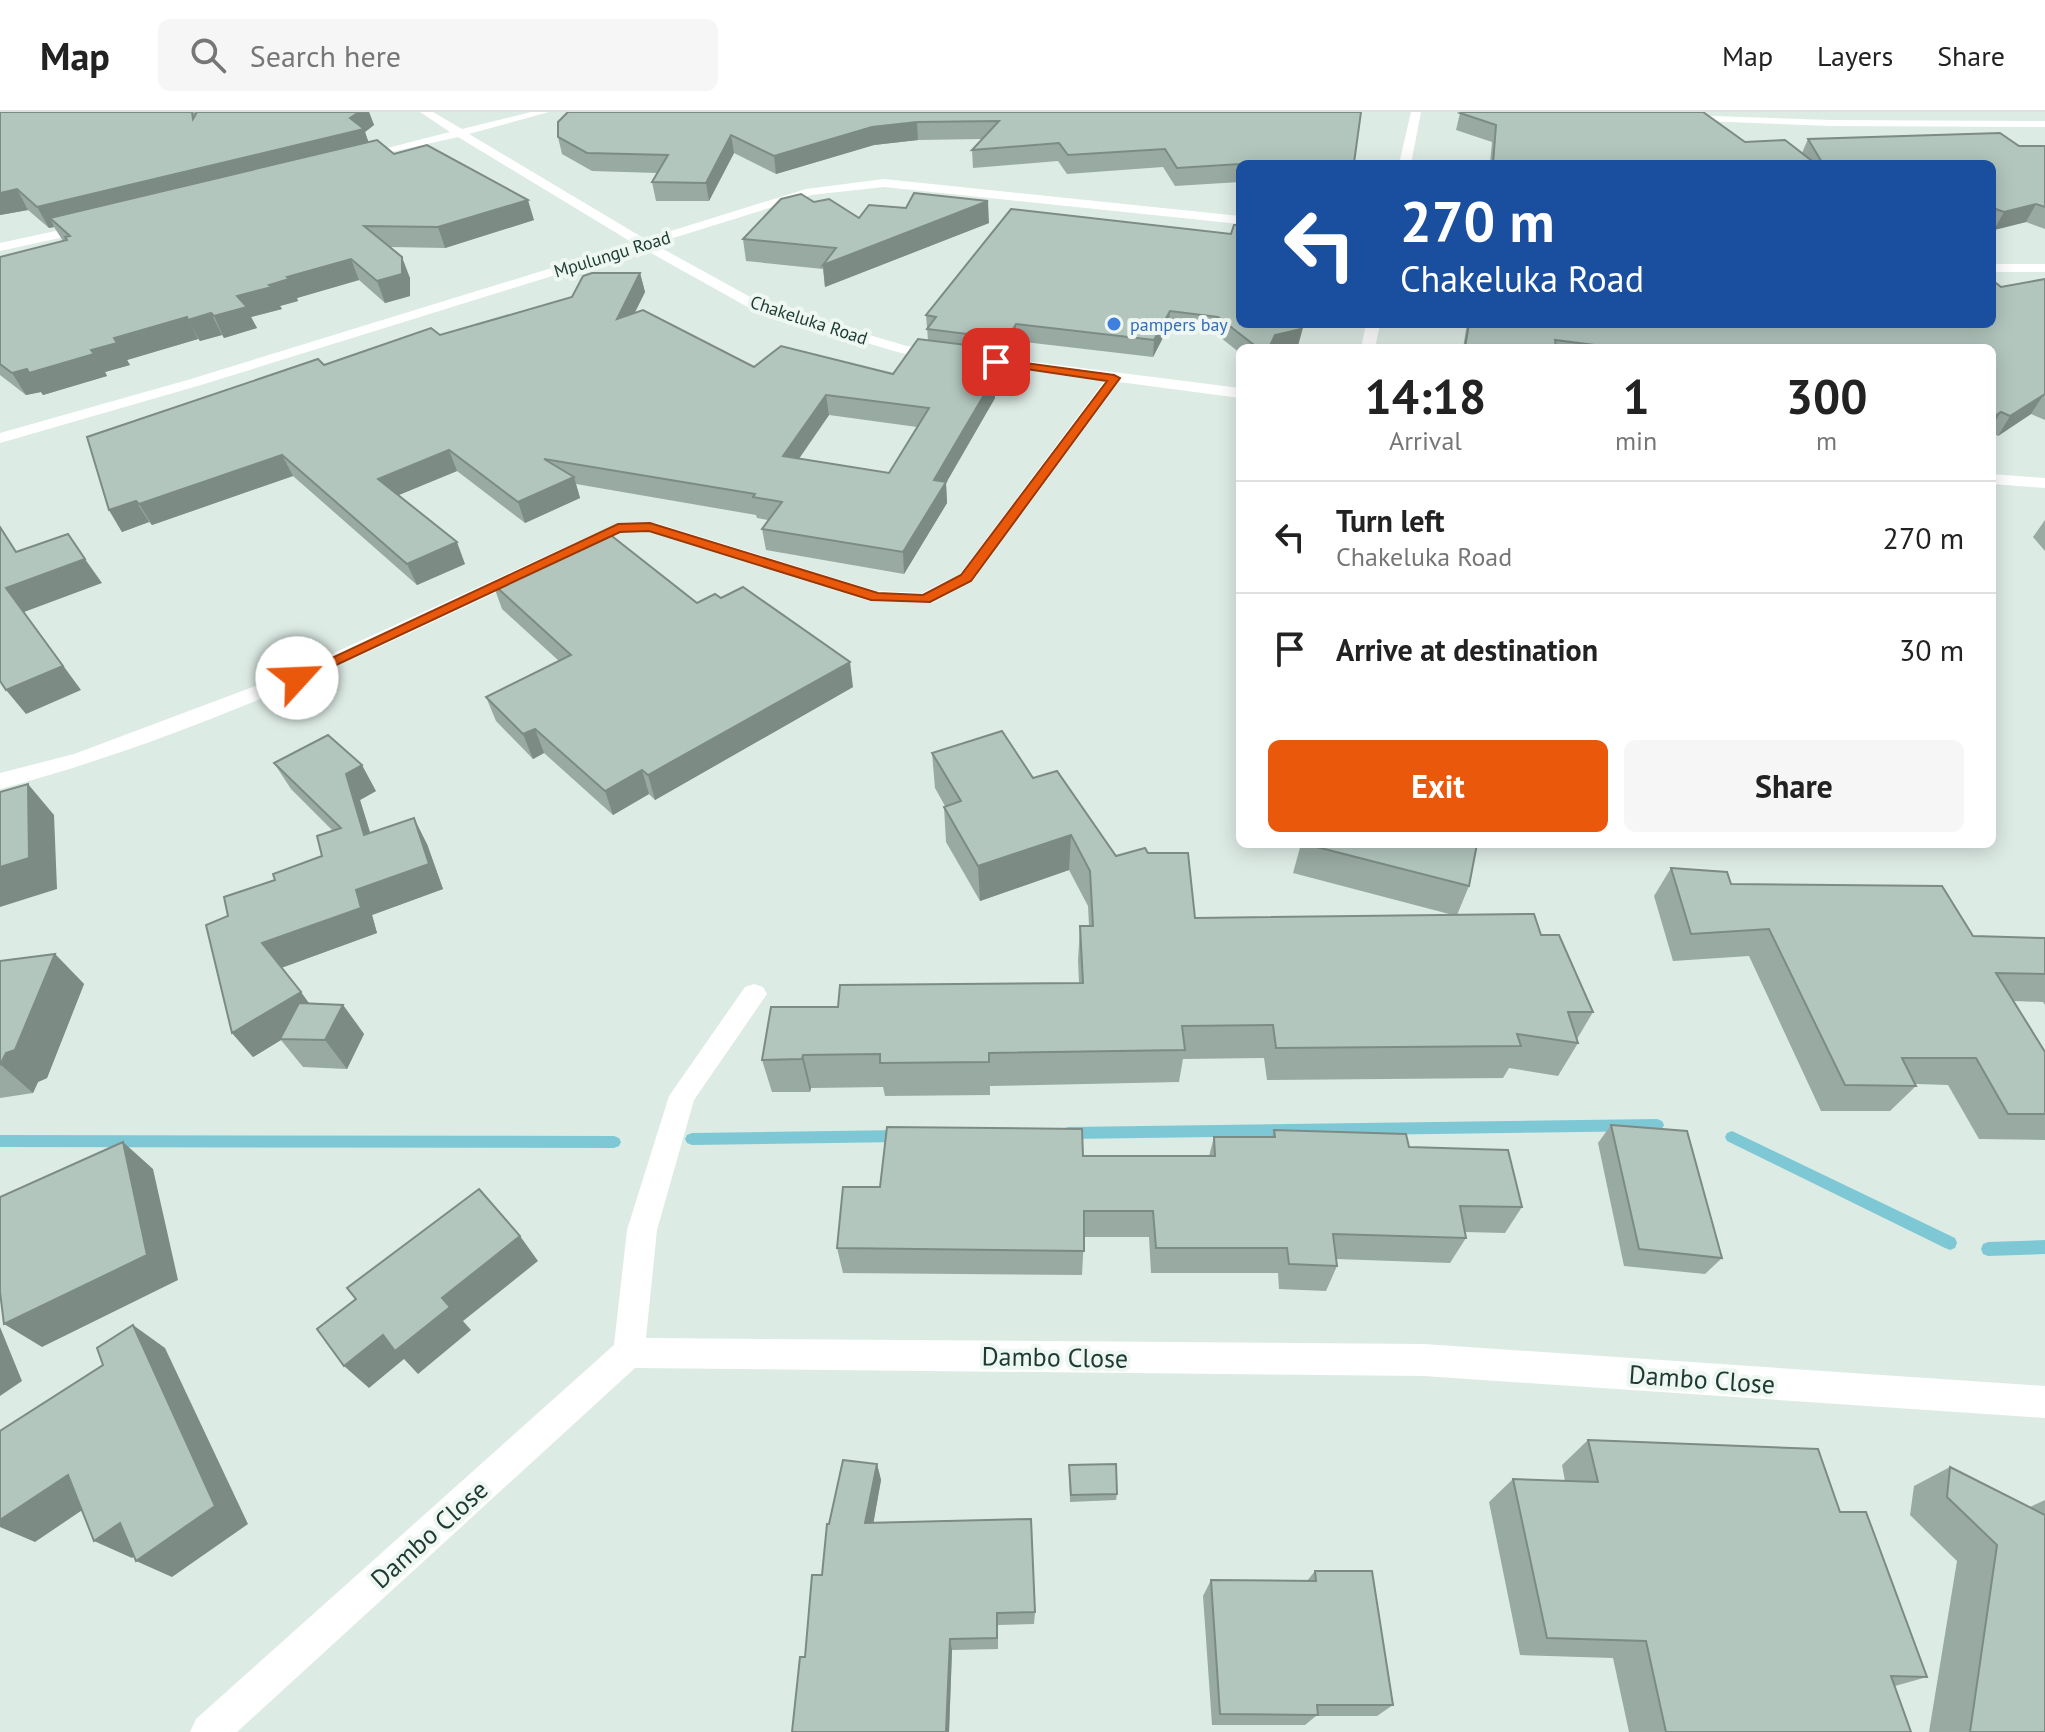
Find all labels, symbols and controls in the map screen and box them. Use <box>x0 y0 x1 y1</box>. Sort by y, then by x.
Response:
search box <box>158 19 718 91</box>
text: Map <box>40 31 110 80</box>
icon: search <box>186 33 230 77</box>
text: Search here <box>250 36 401 75</box>
text: Map <box>1722 37 1773 74</box>
text: Layers <box>1817 37 1893 74</box>
text: Share <box>1937 37 2005 74</box>
text: 270 m <box>1400 185 1555 257</box>
icon: left <box>1268 192 1372 296</box>
street label: Mpulungu Road <box>551 225 673 283</box>
text: Chakeluka Road <box>1400 255 1644 302</box>
street label: Chakeluka Road <box>747 290 871 350</box>
place label: pampers bay <box>1130 313 1228 336</box>
marker: pampers bay <box>1105 315 1123 333</box>
pin <box>962 328 1030 396</box>
icon: arrive <box>974 340 1018 384</box>
text: 14:18 <box>1365 365 1486 427</box>
text: 1 <box>1622 365 1650 427</box>
text: 300 <box>1786 365 1867 427</box>
text: Arrival <box>1389 424 1462 457</box>
text: min <box>1615 424 1657 457</box>
text: m <box>1816 424 1837 457</box>
text: Turn left <box>1336 501 1444 540</box>
icon: left <box>1268 515 1312 559</box>
text: 270 m <box>1883 518 1964 557</box>
text: Chakeluka Road <box>1336 540 1512 573</box>
icon: arrive <box>1268 627 1312 671</box>
text: Arrive at destination <box>1336 630 1598 669</box>
text: 30 m <box>1899 630 1964 669</box>
position arrow <box>255 636 339 720</box>
button: Exit <box>1268 740 1608 832</box>
button: Share <box>1624 740 1964 832</box>
street label: Dambo Close <box>981 1339 1129 1375</box>
street label: Dambo Close <box>1628 1357 1776 1401</box>
street label: Dambo Close <box>364 1473 494 1595</box>

